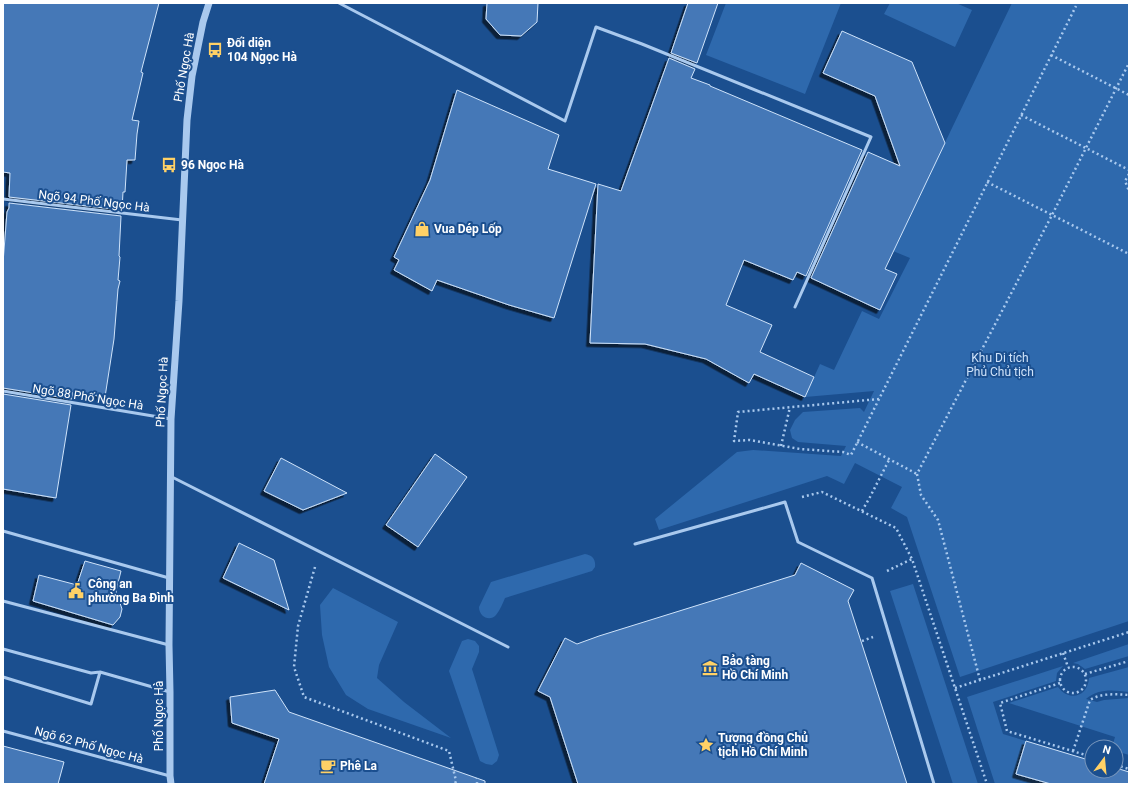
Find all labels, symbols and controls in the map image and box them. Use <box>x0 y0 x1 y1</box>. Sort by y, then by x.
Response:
street label: Phố Ngọc Hà <box>171 31 197 103</box>
place label: Đối diện 104 Ngọc Hà <box>227 36 297 64</box>
bus stop icon: Đối diện 104 Ngọc Hà <box>206 41 224 59</box>
bus stop icon: 96 Ngọc Hà <box>160 156 178 174</box>
place label: 96 Ngọc Hà <box>181 158 245 172</box>
street label: Ngõ 94 Phố Ngọc Hà <box>38 187 150 215</box>
shop icon: Vua Dép Lốp <box>413 220 431 238</box>
place label: Vua Dép Lốp <box>434 222 502 236</box>
park label: Khu Di tích Phủ Chủ tịch <box>966 351 1034 379</box>
street label: Phố Ngọc Hà <box>153 356 171 428</box>
street label: Ngõ 88 Phố Ngọc Hà <box>32 381 144 413</box>
place label: Công an phường Ba Đình <box>88 577 174 605</box>
public building icon: Công an phường Ba Đình <box>67 582 85 600</box>
place label: Bảo tàng Hồ Chí Minh <box>722 654 788 682</box>
museum icon: Bảo tàng Hồ Chí Minh <box>701 659 719 677</box>
street label: Phố Ngọc Hà <box>152 681 166 751</box>
street label: Ngõ 62 Phố Ngọc Hà <box>33 724 145 766</box>
place label: Tượng đồng Chủ tịch Hồ Chí Minh <box>718 731 808 759</box>
place icon: Tượng đồng Chủ tịch Hồ Chí Minh <box>697 736 715 754</box>
north arrow <box>1084 739 1124 779</box>
text: N <box>1101 743 1112 757</box>
cafe icon: Phê La <box>319 757 337 775</box>
place label: Phê La <box>340 759 377 773</box>

